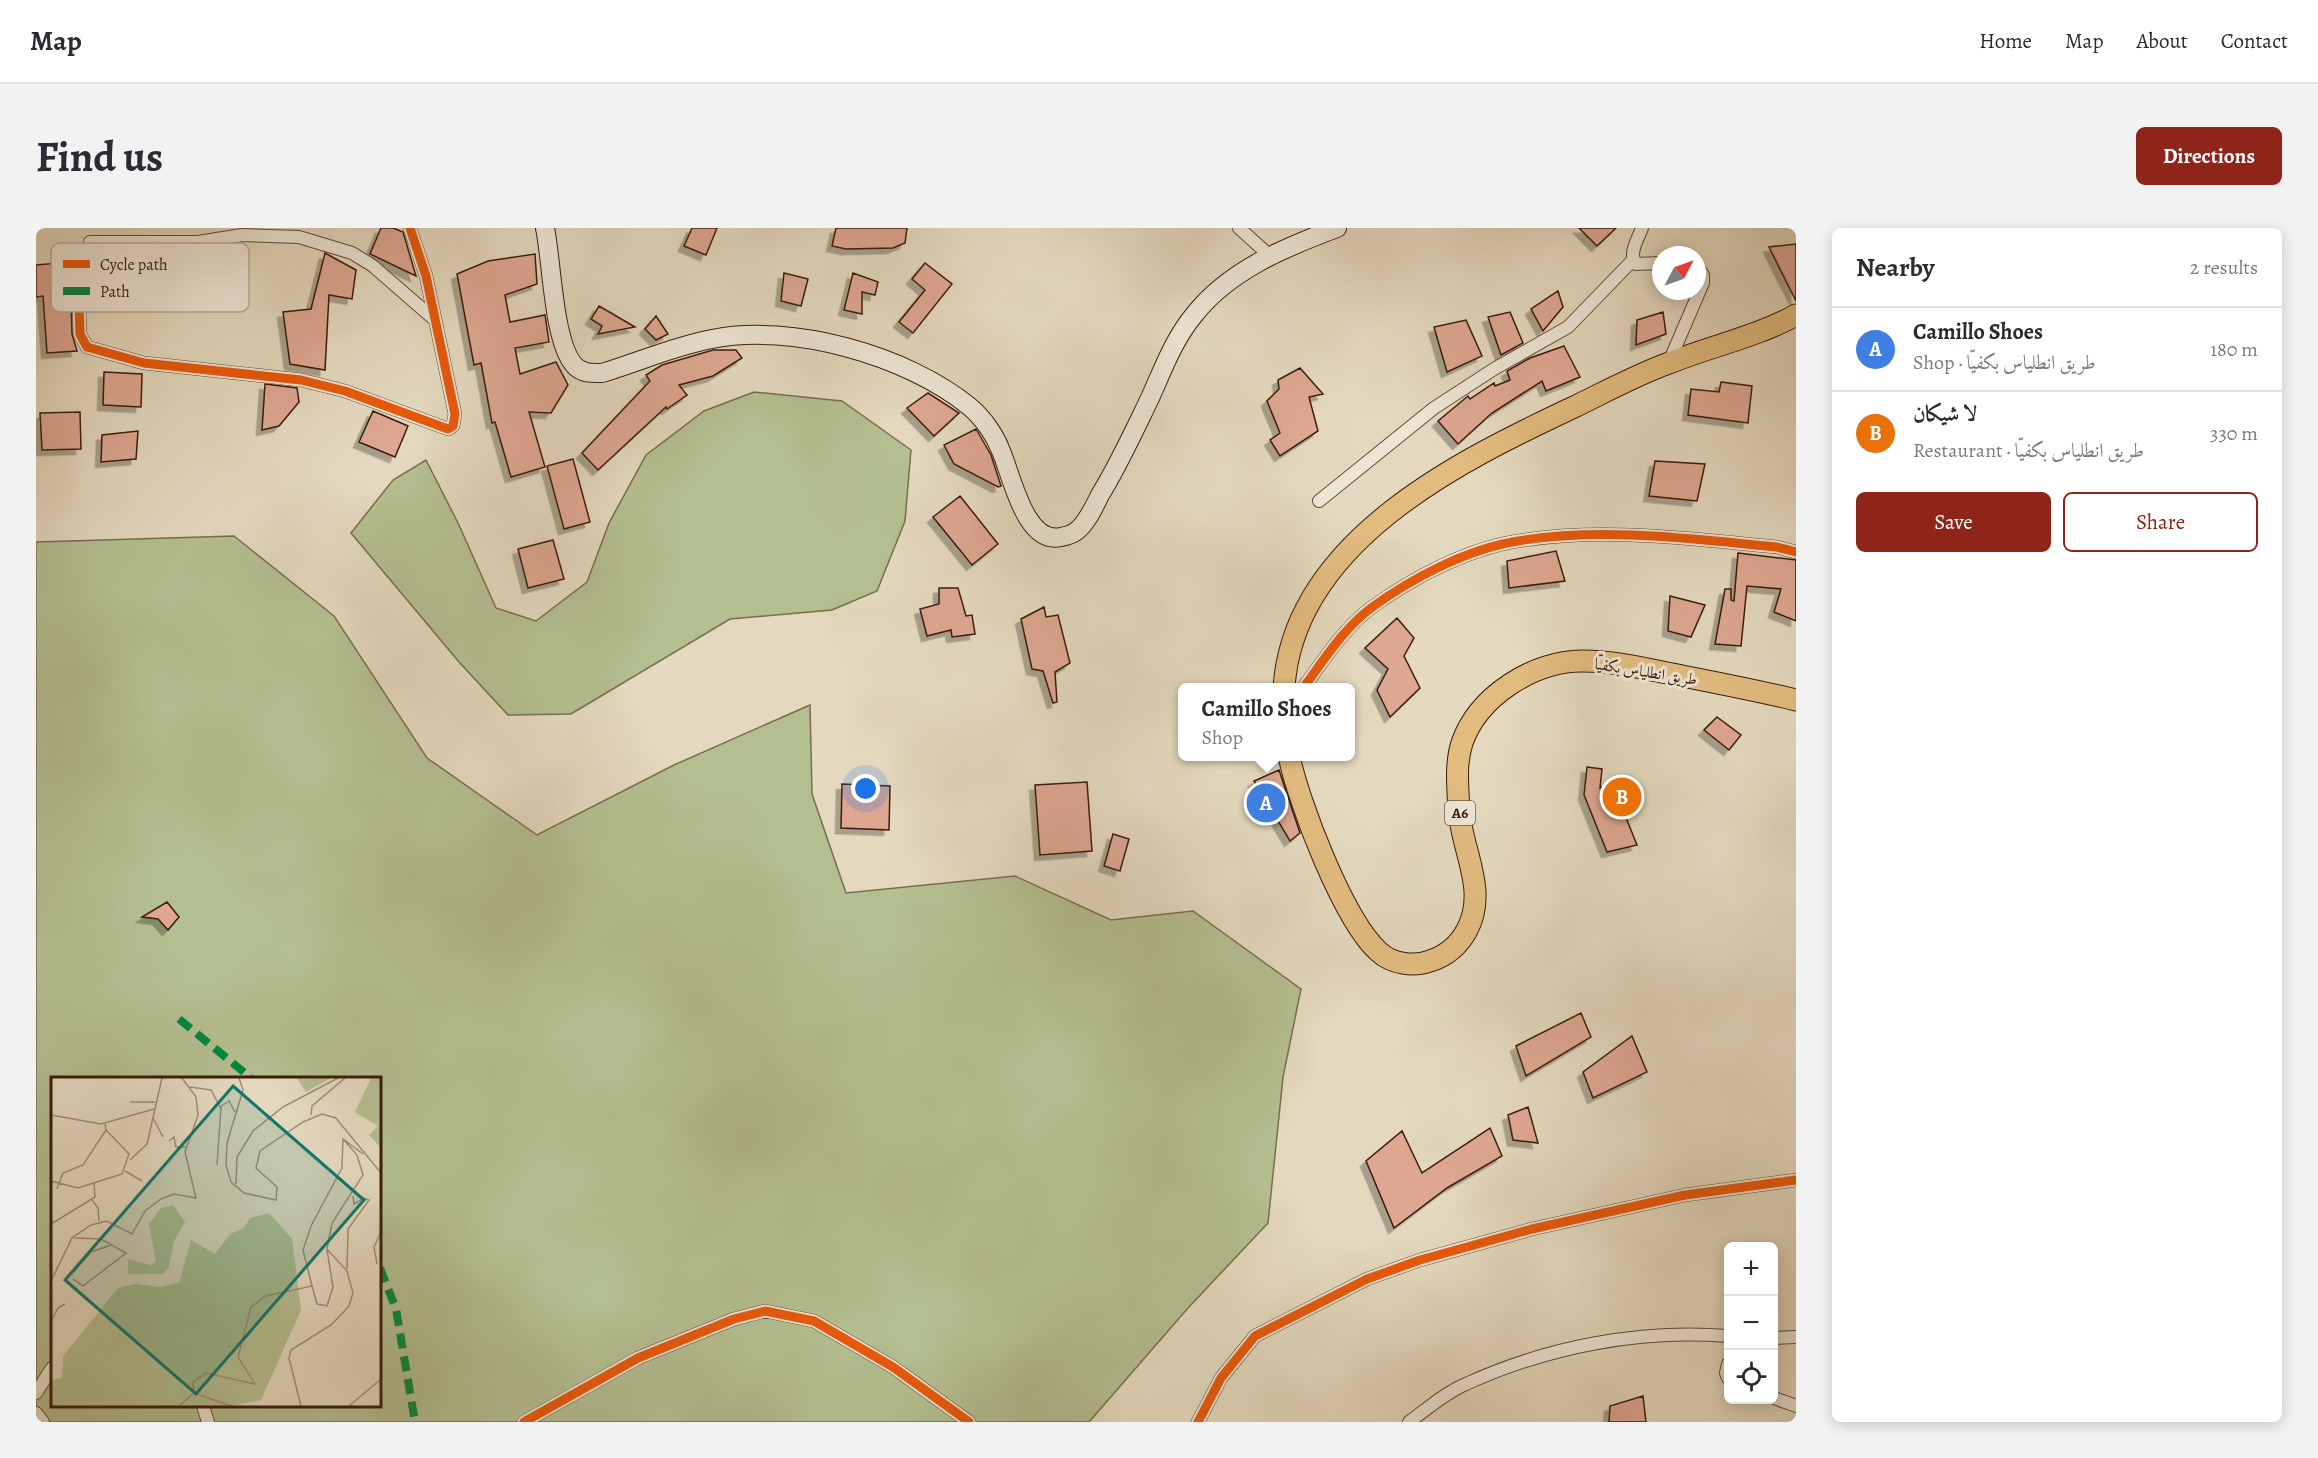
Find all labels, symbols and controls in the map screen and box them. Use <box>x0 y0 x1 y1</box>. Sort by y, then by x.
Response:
text: Map <box>30 22 82 60</box>
text: Home <box>1979 27 2032 55</box>
text: Map <box>2065 27 2103 55</box>
text: About <box>2136 27 2188 55</box>
text: Contact <box>2221 27 2288 55</box>
button: Directions <box>2136 127 2282 185</box>
text: Find us <box>36 128 163 185</box>
legend <box>51 243 249 312</box>
north arrow <box>1652 246 1706 300</box>
text: Nearby <box>1856 250 1935 285</box>
text: Cycle path <box>100 254 168 276</box>
text: 2 results <box>2190 254 2258 281</box>
text: Path <box>100 281 130 303</box>
text: Camillo Shoes <box>1913 317 2043 347</box>
text: A <box>1869 336 1882 363</box>
text: 180 m <box>2210 336 2258 363</box>
text: Shop · طريق انطلياس بكفيّا <box>1913 349 2096 376</box>
text: لا شيكان <box>1913 399 1977 429</box>
text: B <box>1869 420 1882 447</box>
text: 330 m <box>2210 420 2258 447</box>
text: Restaurant · طريق انطلياس بكفيّا <box>1913 437 2144 464</box>
button: Save <box>1856 492 2051 552</box>
button: Share <box>2063 492 2258 552</box>
street label: طريق انطلياس بكفيّا <box>1593 652 1699 691</box>
popup <box>1178 683 1355 761</box>
text: Camillo Shoes <box>1202 694 1331 724</box>
text: Shop <box>1202 724 1243 751</box>
your location <box>851 774 880 803</box>
pin: B <box>1602 774 1642 820</box>
pin: A <box>1246 780 1286 826</box>
road number: A6 <box>1445 801 1475 825</box>
inset map <box>51 1077 381 1407</box>
map controls <box>1724 1242 1778 1404</box>
button: + <box>1724 1242 1778 1296</box>
button: − <box>1724 1296 1778 1350</box>
button: locate <box>1724 1350 1778 1404</box>

